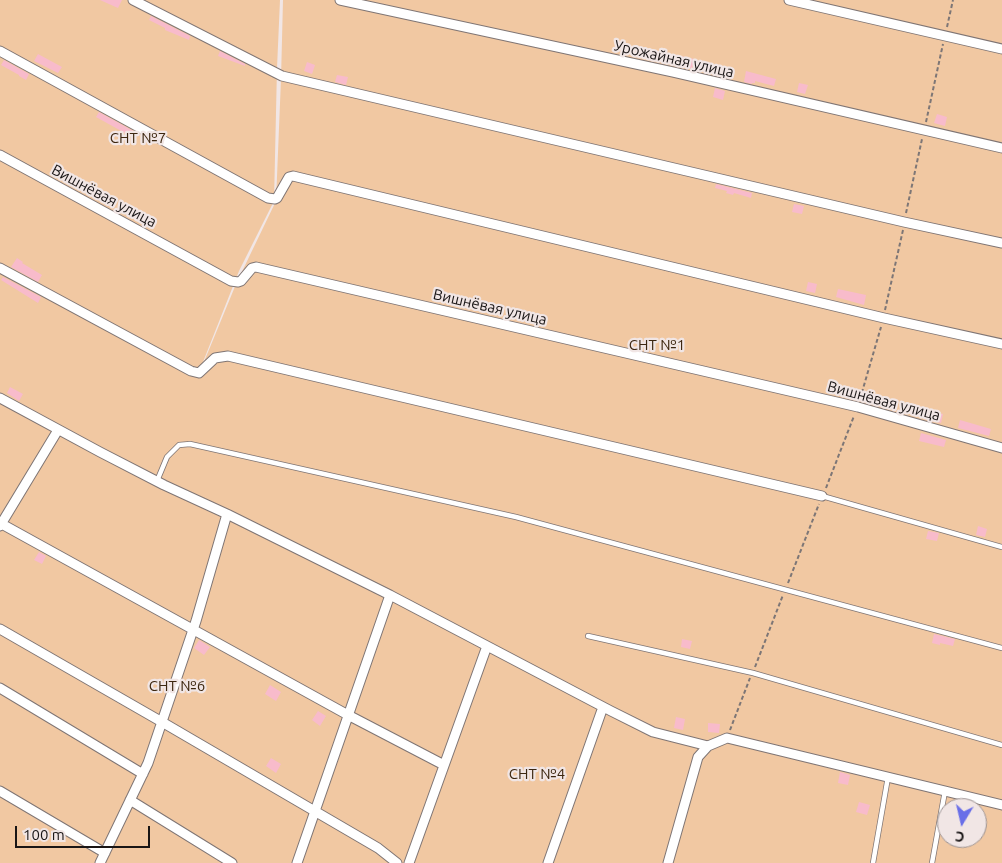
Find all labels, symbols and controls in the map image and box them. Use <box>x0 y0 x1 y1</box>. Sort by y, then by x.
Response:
street label: Урожайная улица <box>612 36 736 82</box>
park label: СНТ №7 <box>110 129 166 147</box>
street label: Вишнёвая улица <box>48 161 160 231</box>
street label: Вишнёвая улица <box>431 285 549 329</box>
park label: СНТ №1 <box>629 336 685 354</box>
street label: Вишнёвая улица <box>826 377 942 425</box>
park label: СНТ №6 <box>149 677 205 695</box>
park label: СНТ №4 <box>509 765 565 783</box>
north arrow <box>937 798 987 848</box>
scale bar <box>18 816 152 848</box>
text: 100 m <box>23 826 65 843</box>
text: С <box>954 828 965 845</box>

